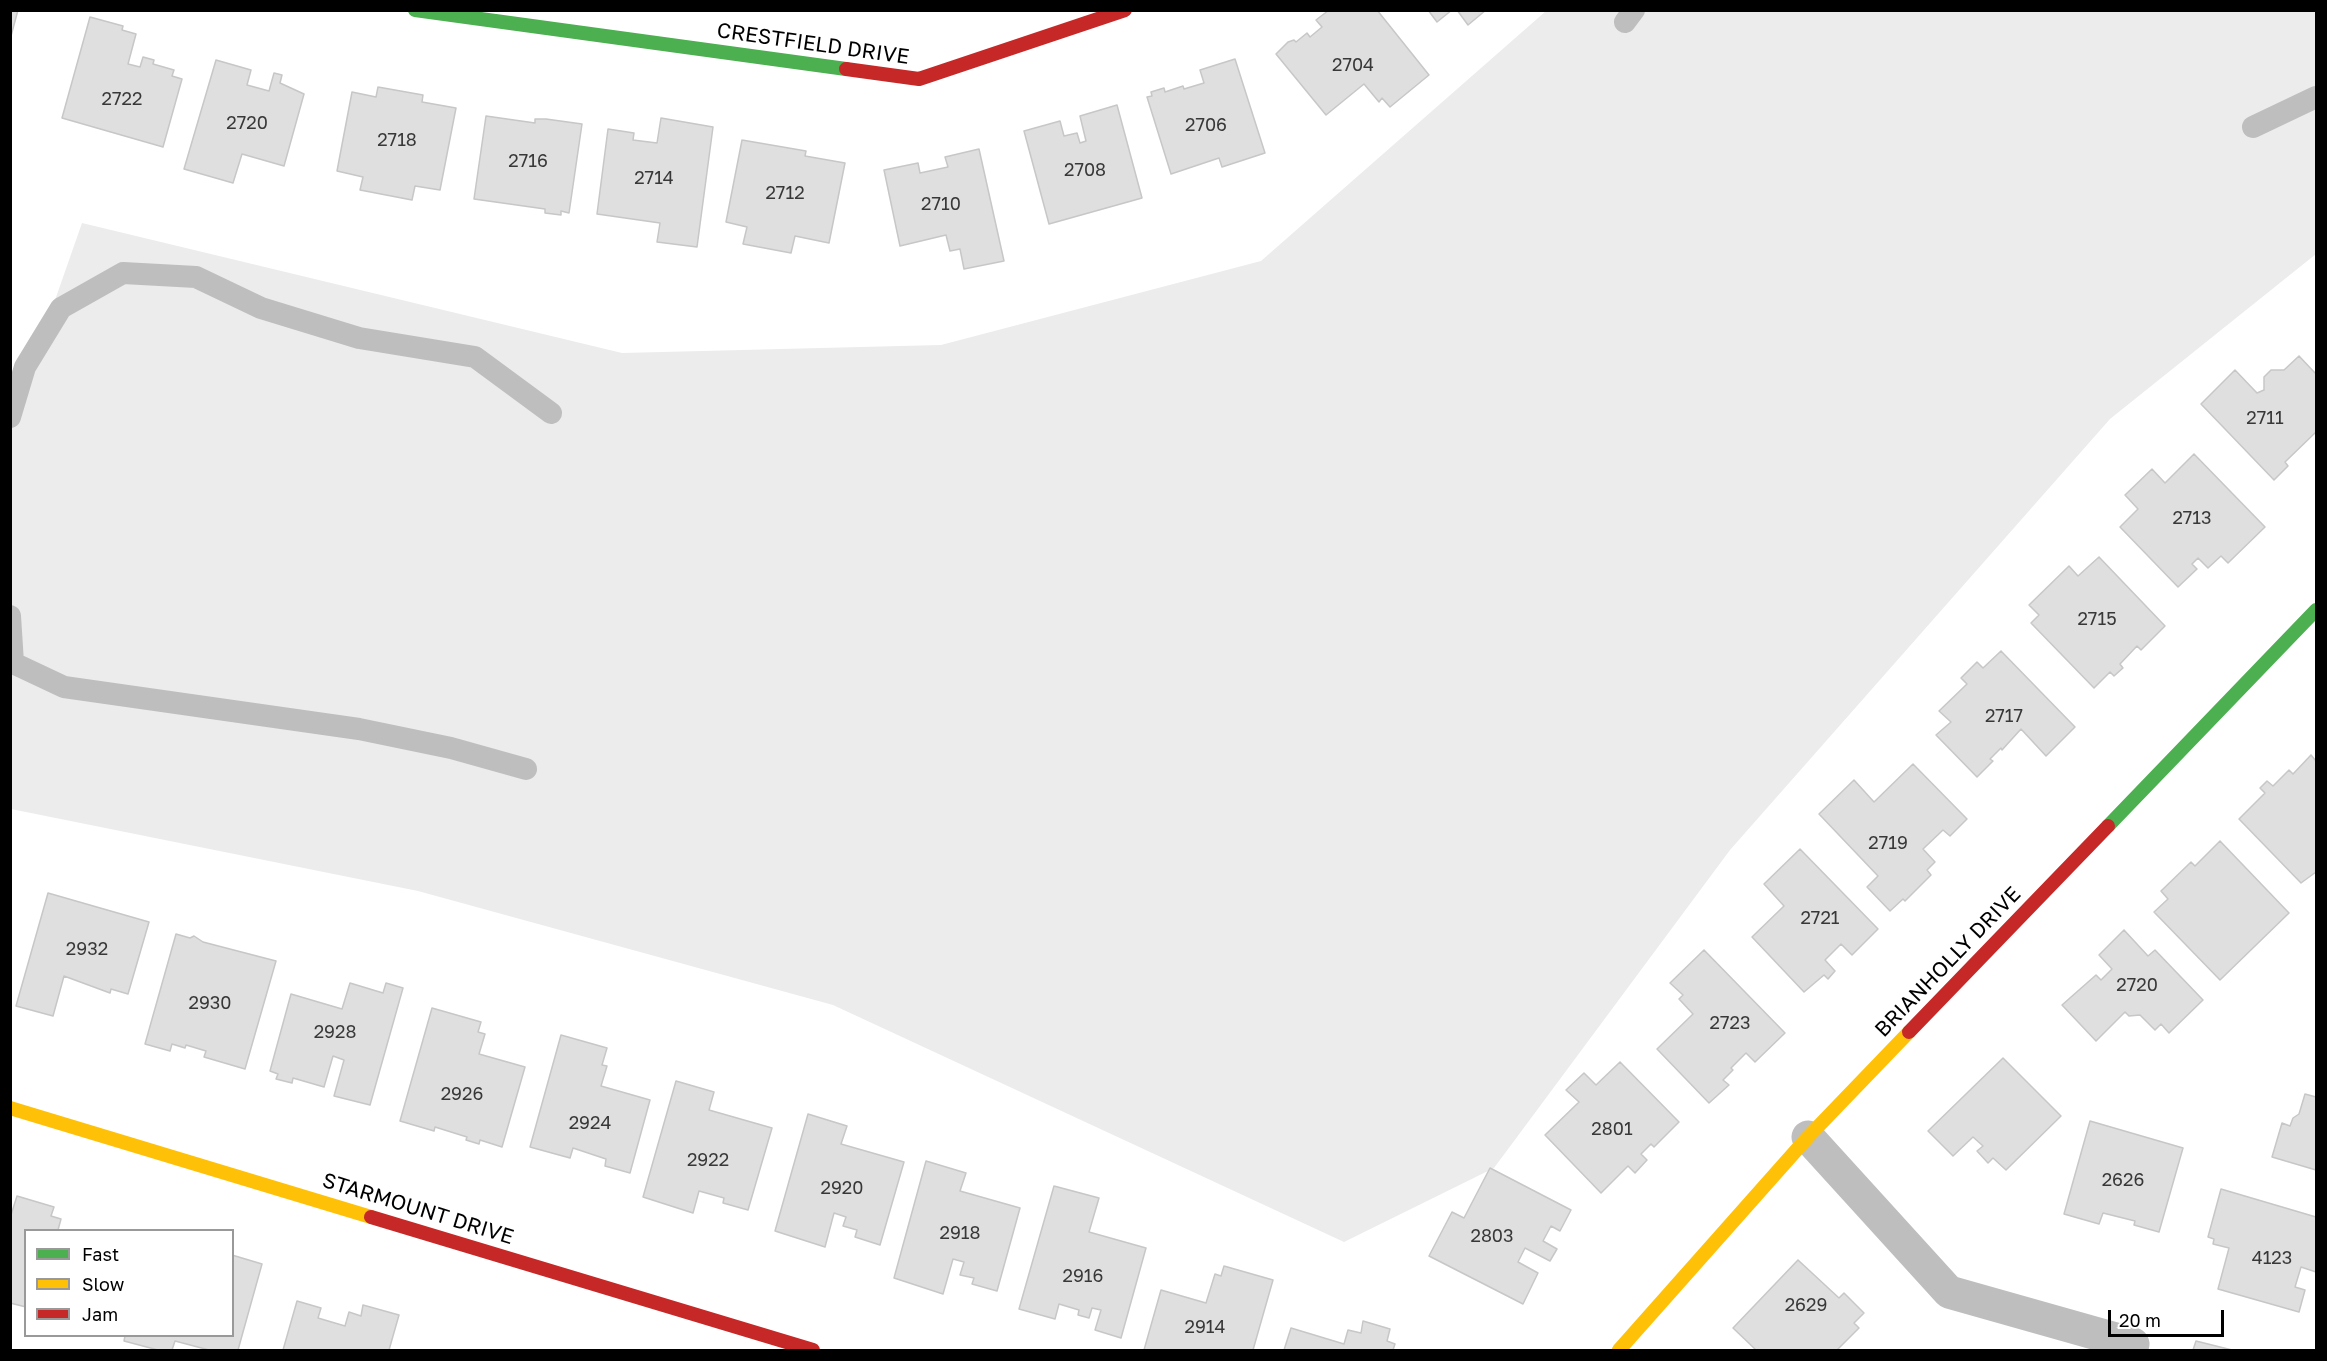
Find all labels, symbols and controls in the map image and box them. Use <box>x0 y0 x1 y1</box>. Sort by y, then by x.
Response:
street label: CRESTFIELD DRIVE <box>715 18 911 70</box>
house number: 2704 <box>1332 54 1374 76</box>
house number: 2722 <box>102 88 142 110</box>
house number: 2720 <box>226 112 268 134</box>
house number: 2706 <box>1185 114 1227 136</box>
house number: 2718 <box>377 129 417 151</box>
house number: 2716 <box>508 150 548 172</box>
house number: 2708 <box>1064 159 1106 181</box>
house number: 2714 <box>634 167 674 189</box>
house number: 2712 <box>765 182 805 204</box>
house number: 2710 <box>921 193 961 215</box>
house number: 2711 <box>2246 407 2284 429</box>
house number: 2713 <box>2172 507 2212 529</box>
house number: 2715 <box>2077 608 2117 630</box>
house number: 2717 <box>1985 705 2023 727</box>
house number: 2719 <box>1868 832 1908 854</box>
street label: BRIANHOLLY DRIVE <box>1870 882 2026 1042</box>
house number: 2721 <box>1800 907 1840 929</box>
house number: 2932 <box>66 938 108 960</box>
house number: 2720 <box>2116 974 2158 996</box>
house number: 2930 <box>188 992 232 1014</box>
house number: 2723 <box>1710 1012 1750 1034</box>
house number: 2928 <box>314 1021 356 1043</box>
house number: 2926 <box>441 1083 483 1105</box>
house number: 2924 <box>569 1112 611 1134</box>
house number: 2801 <box>1591 1118 1633 1140</box>
house number: 2922 <box>687 1149 729 1171</box>
street label: STARMOUNT DRIVE <box>319 1168 517 1250</box>
house number: 2626 <box>2102 1169 2144 1191</box>
house number: 2920 <box>821 1177 863 1199</box>
house number: 2918 <box>939 1222 981 1244</box>
house number: 2803 <box>1470 1225 1514 1247</box>
legend <box>24 1229 234 1337</box>
text: Fast <box>82 1243 119 1265</box>
house number: 4123 <box>2252 1247 2292 1269</box>
house number: 2916 <box>1063 1265 1103 1287</box>
text: Slow <box>82 1273 124 1295</box>
house number: 2629 <box>1785 1294 1827 1316</box>
scale bar <box>2111 1298 2226 1336</box>
text: Jam <box>82 1303 118 1325</box>
text: 20 m <box>2119 1309 2161 1331</box>
house number: 2914 <box>1184 1316 1226 1338</box>

